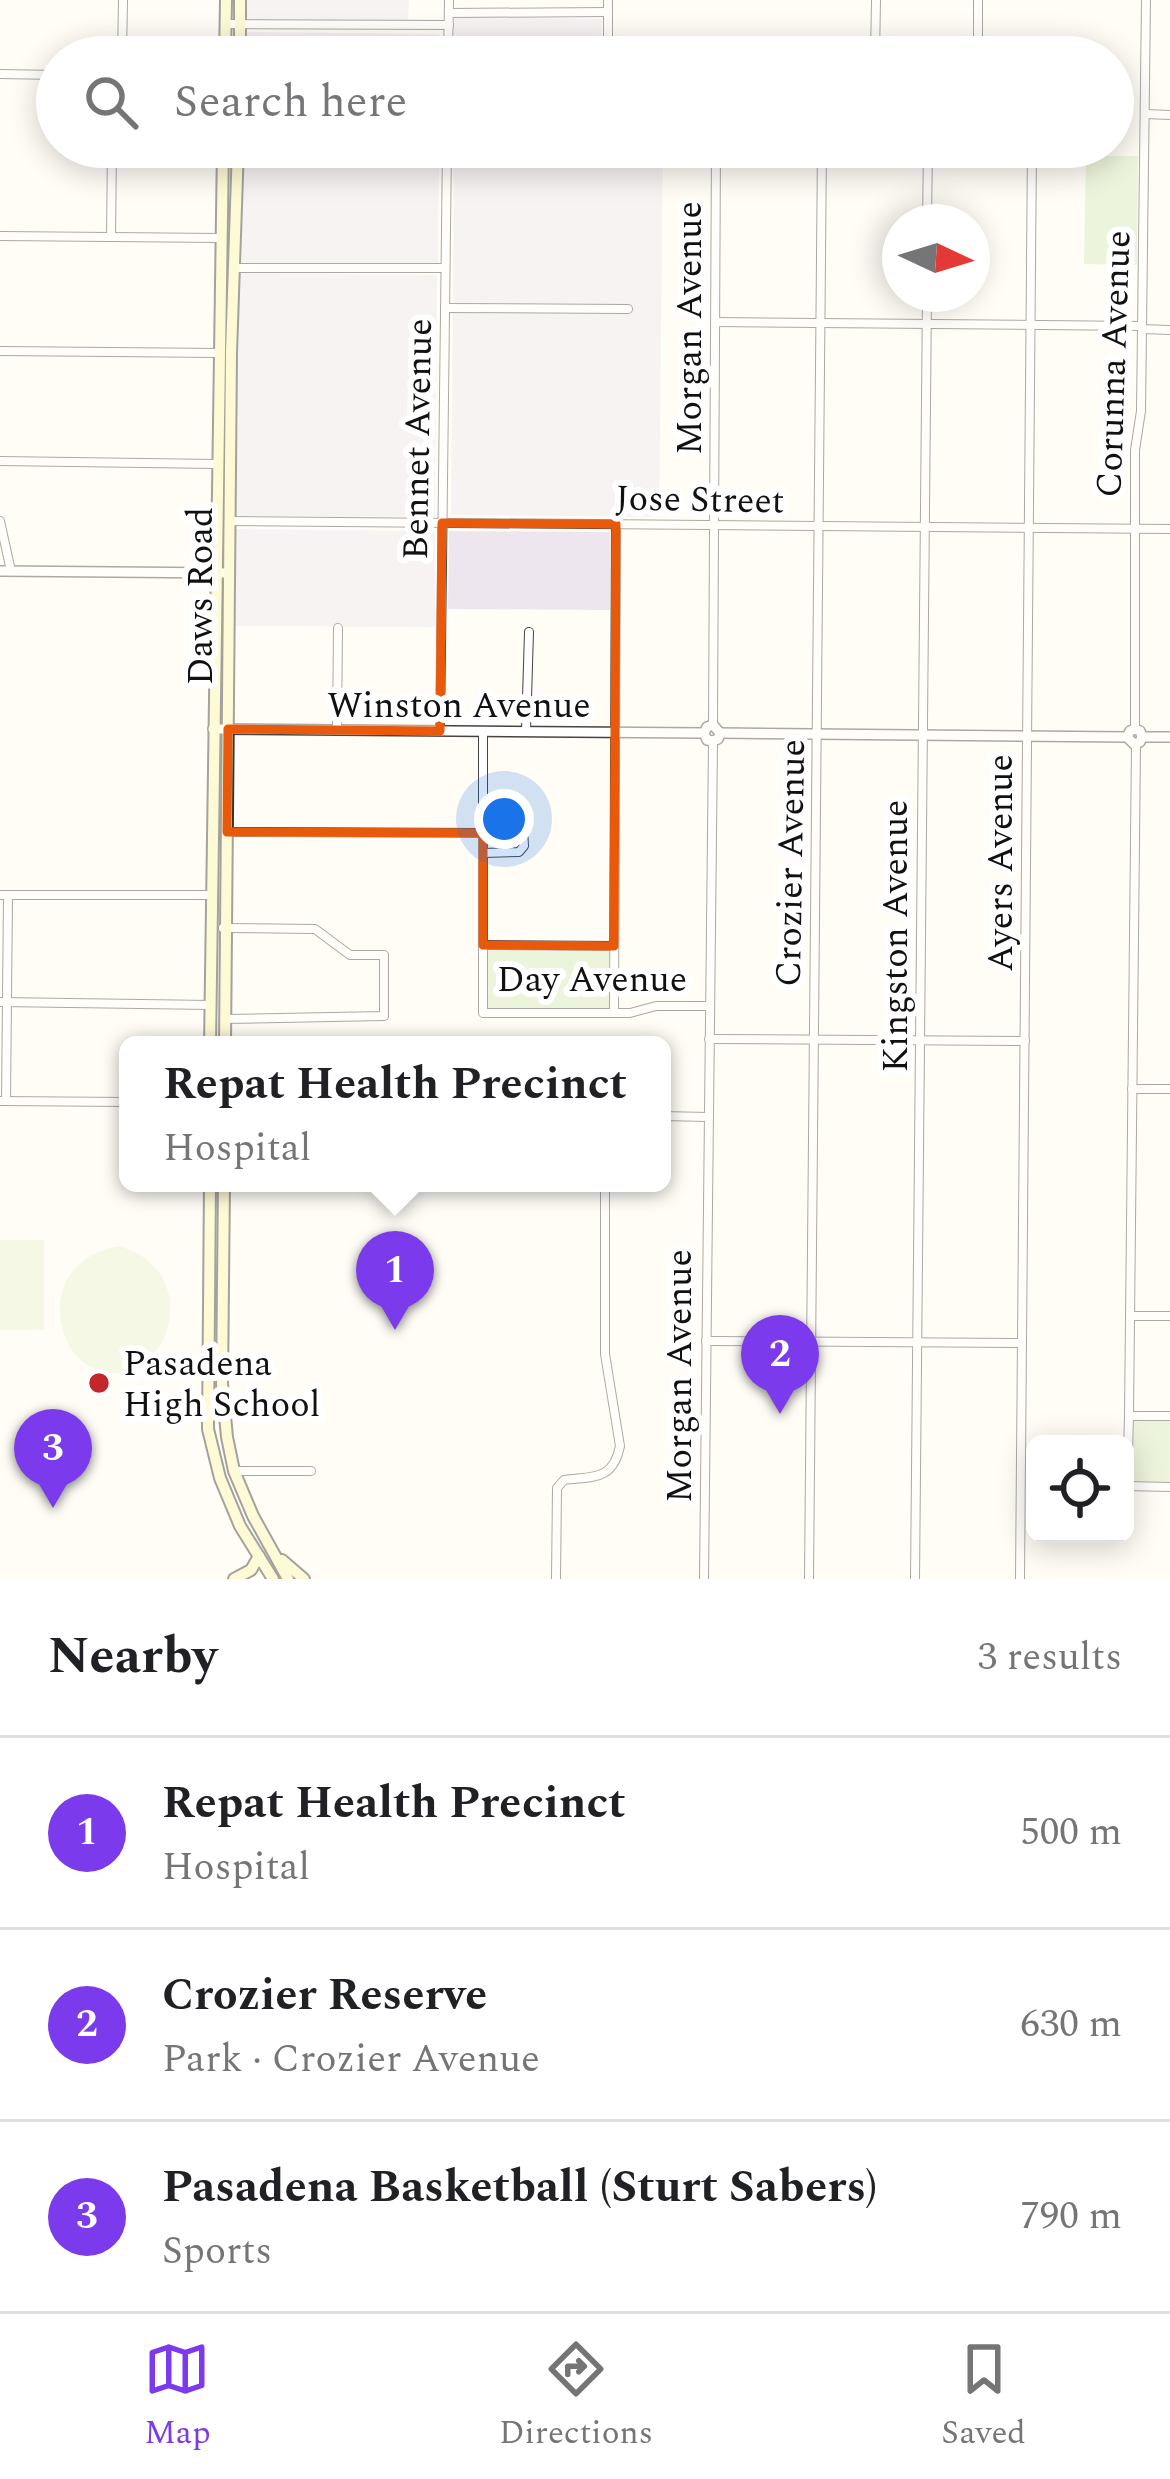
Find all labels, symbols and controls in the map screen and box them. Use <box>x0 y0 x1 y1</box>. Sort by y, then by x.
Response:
search box <box>36 36 1134 168</box>
text: Search here <box>174 68 407 137</box>
icon: search <box>78 69 144 135</box>
street label: Morgan Avenue <box>663 201 718 455</box>
north arrow <box>882 204 990 312</box>
street label: Corunna Avenue <box>1082 230 1147 499</box>
street label: Bennet Avenue <box>389 318 448 560</box>
street label: Jose Street <box>615 472 785 529</box>
street label: Daws Road <box>174 507 229 685</box>
street label: Winston Avenue <box>327 679 591 734</box>
street label: Crozier Avenue <box>762 739 821 987</box>
street label: Ayers Avenue <box>974 754 1029 972</box>
your location <box>474 789 534 849</box>
street label: Kingston Avenue <box>869 799 924 1073</box>
street label: Day Avenue <box>497 953 687 1008</box>
popup <box>119 1036 671 1192</box>
text: Repat Health Precinct <box>163 1050 627 1119</box>
text: Hospital <box>163 1119 311 1178</box>
pin: 1 <box>356 1231 434 1330</box>
street label: Morgan Avenue <box>653 1249 708 1503</box>
pin: 2 <box>741 1315 819 1414</box>
place label: Pasadena High School <box>123 1337 320 1433</box>
marker: Pasadena High School <box>86 1370 112 1396</box>
pin: 3 <box>14 1409 92 1508</box>
map controls <box>1026 1435 1134 1543</box>
button: locate <box>1026 1435 1134 1543</box>
text: Nearby <box>48 1618 217 1696</box>
text: 3 results <box>978 1628 1122 1687</box>
text: Repat Health Precinct <box>162 1769 626 1838</box>
text: 1 <box>76 1803 98 1862</box>
text: 500 m <box>1020 1803 1122 1862</box>
text: Hospital <box>162 1838 310 1897</box>
text: Crozier Reserve <box>162 1961 487 2030</box>
text: 2 <box>76 1995 98 2054</box>
text: 630 m <box>1020 1995 1122 2054</box>
text: Park · Crozier Avenue <box>162 2030 540 2089</box>
text: Pasadena Basketball (Sturt Sabers) <box>162 2153 877 2222</box>
text: 3 <box>76 2187 98 2246</box>
text: 790 m <box>1020 2187 1122 2246</box>
text: Sports <box>162 2222 272 2281</box>
tab: Map <box>144 2336 211 2458</box>
tab: Directions <box>499 2336 653 2458</box>
tab: Saved <box>941 2336 1026 2458</box>

